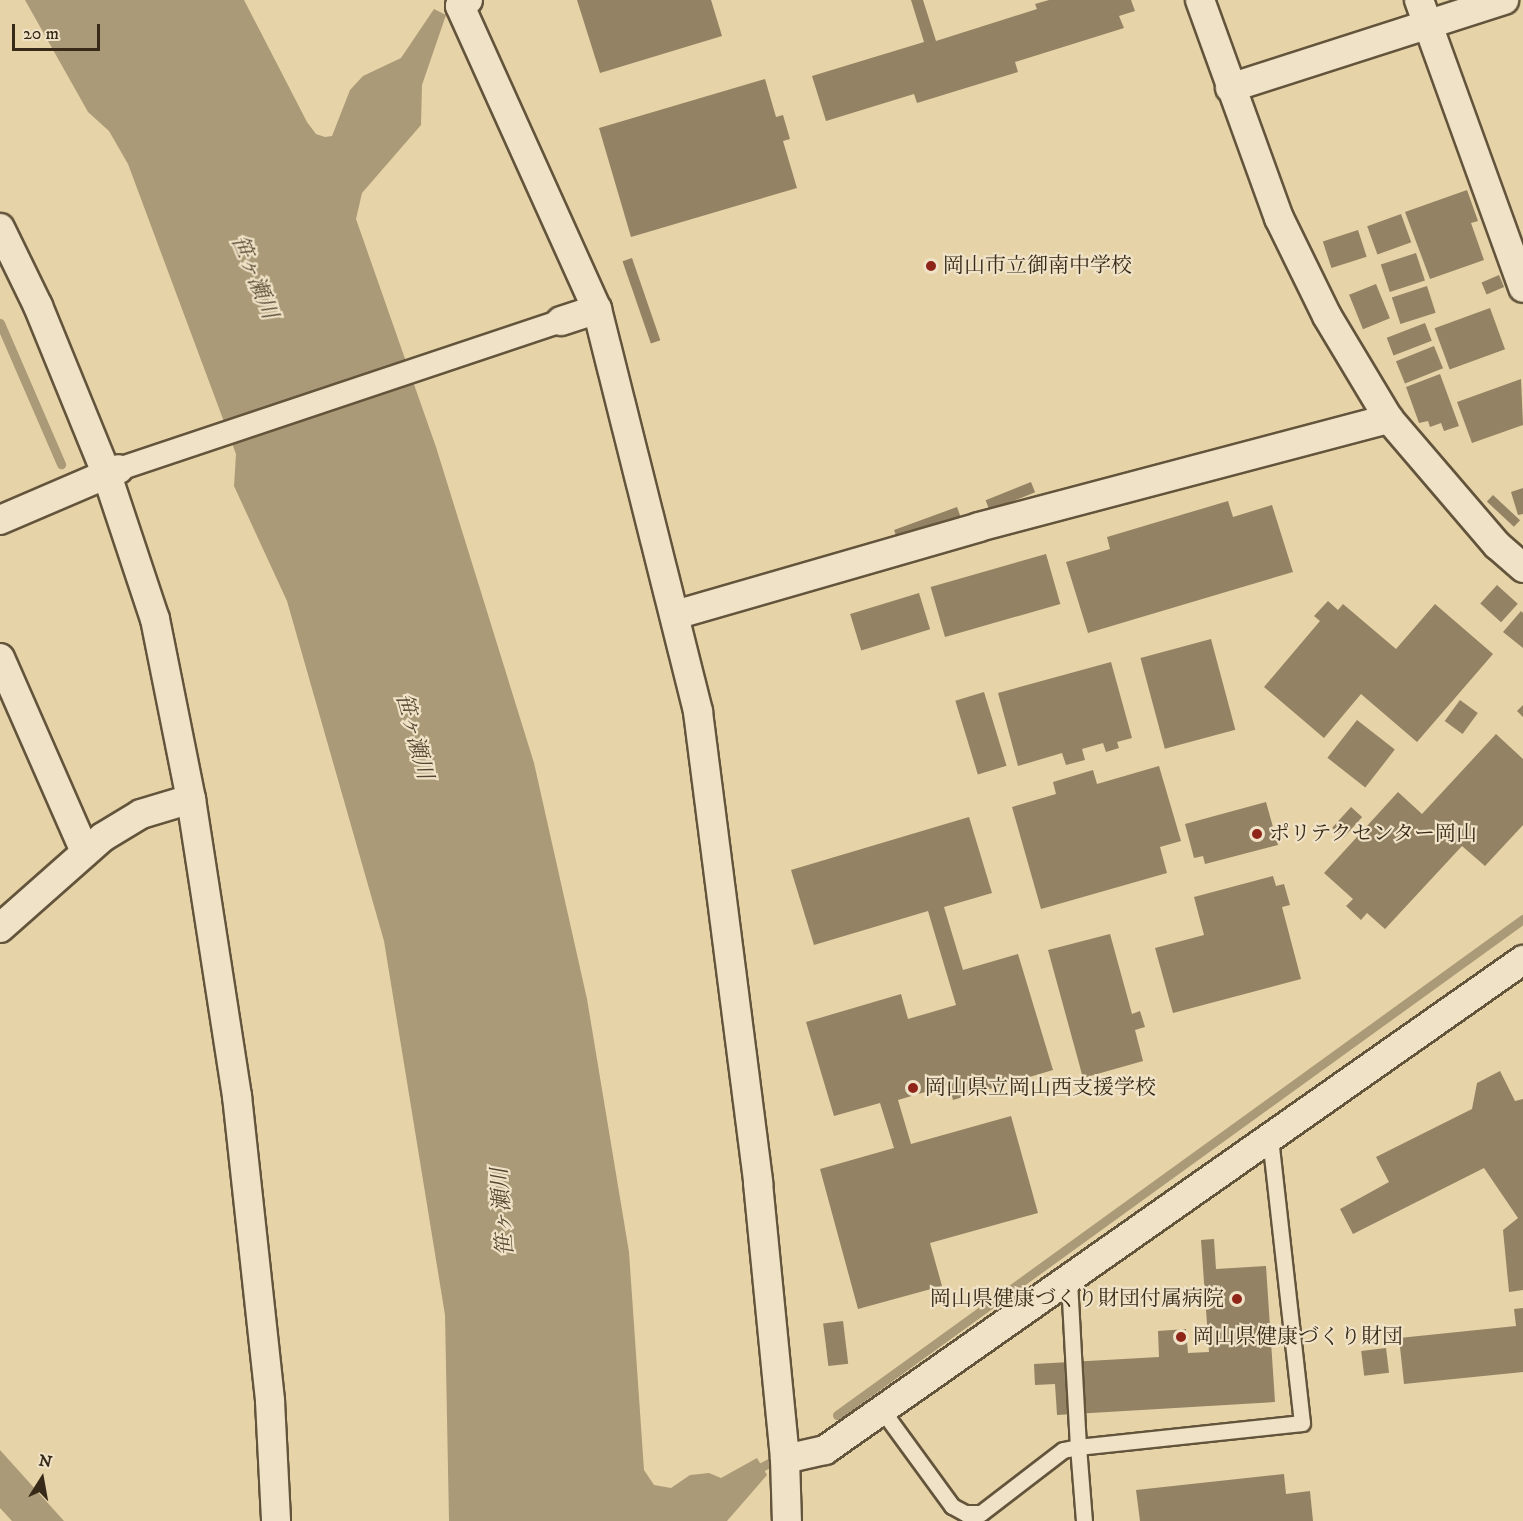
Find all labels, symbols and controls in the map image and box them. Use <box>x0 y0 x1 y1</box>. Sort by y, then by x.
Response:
scale bar <box>15 12 104 50</box>
text: 20 m <box>23 23 59 45</box>
water label: 笹ヶ瀬川 <box>225 231 283 323</box>
place label: 岡山市立御南中学校 <box>943 253 1132 279</box>
marker: 岡山市立御南中学校 <box>924 259 938 273</box>
water label: 笹ヶ瀬川 <box>390 690 438 782</box>
place label: ポリテクセンター岡山 <box>1269 821 1479 847</box>
marker: ポリテクセンター岡山 <box>1250 827 1264 841</box>
place label: 岡山県立岡山西支援学校 <box>925 1075 1156 1101</box>
marker: 岡山県立岡山西支援学校 <box>906 1081 920 1095</box>
water label: 笹ヶ瀬川 <box>487 1167 519 1257</box>
place label: 岡山県健康づくり財団付属病院 <box>930 1286 1224 1312</box>
marker: 岡山県健康づくり財団付属病院 <box>1228 1290 1246 1308</box>
place label: 岡山県健康づくり財団 <box>1193 1324 1403 1350</box>
marker: 岡山県健康づくり財団 <box>1174 1330 1188 1344</box>
north arrow <box>12 1449 72 1509</box>
text: N <box>37 1450 54 1472</box>

